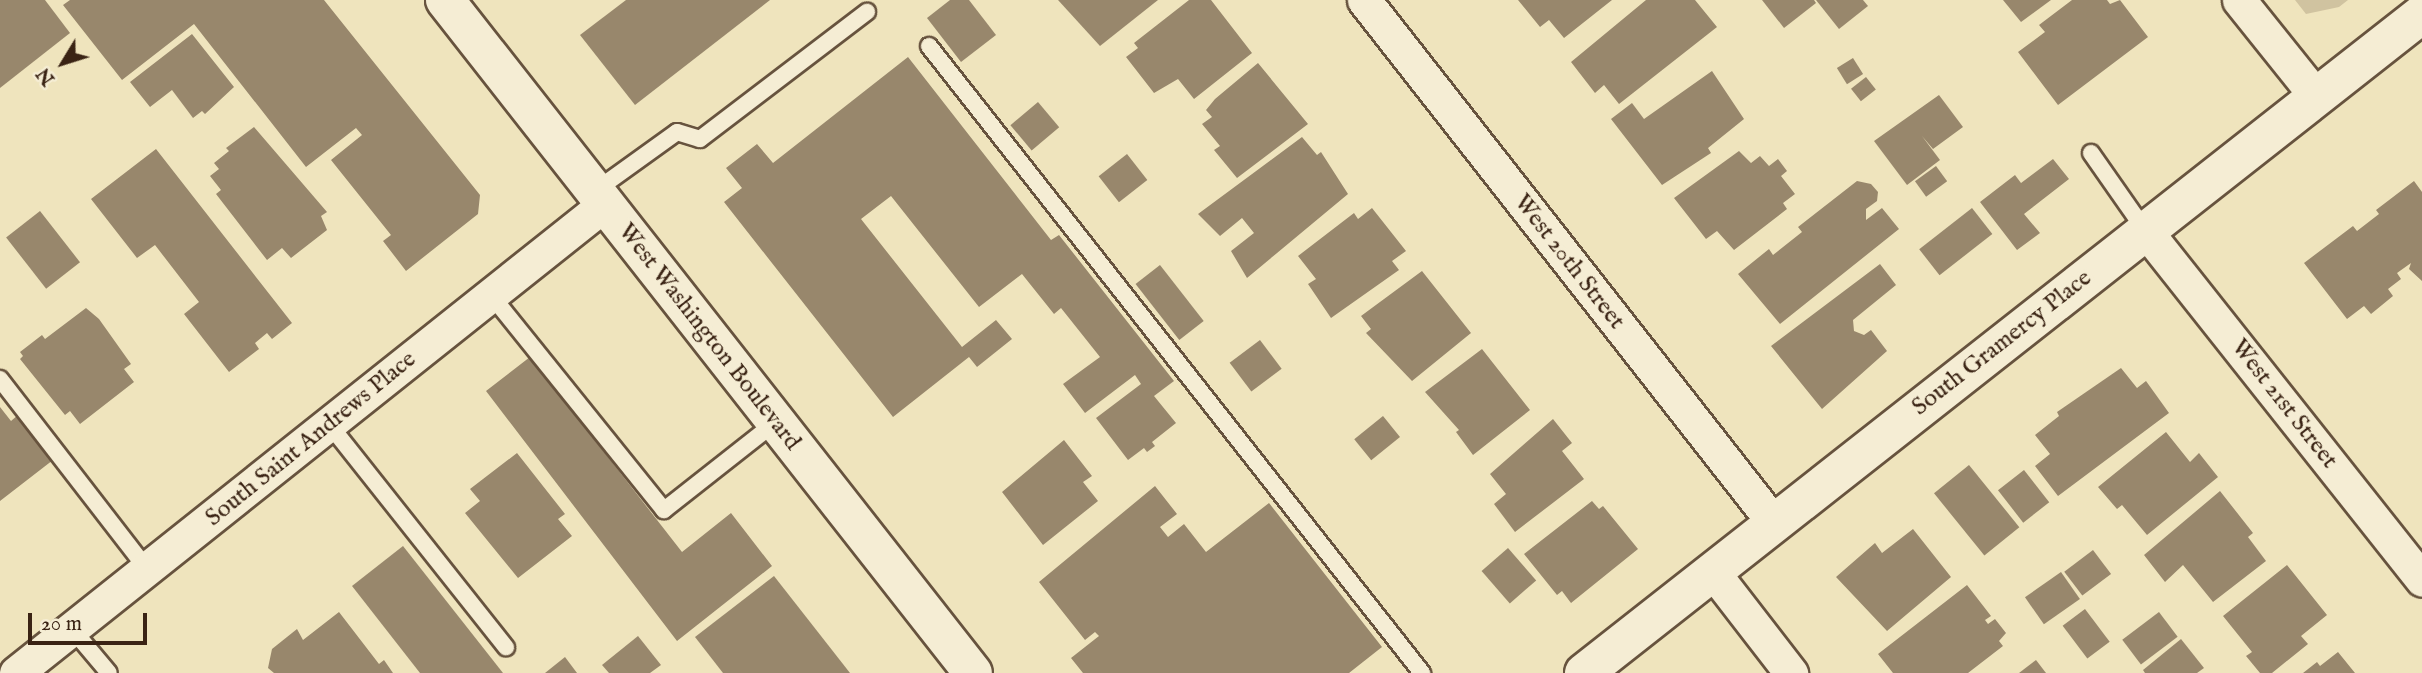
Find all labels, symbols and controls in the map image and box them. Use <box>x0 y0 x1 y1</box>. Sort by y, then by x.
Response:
north arrow <box>28 28 98 98</box>
text: N <box>32 62 61 90</box>
street label: West 20th Street <box>1507 189 1631 335</box>
street label: West Washington Boulevard <box>611 218 807 456</box>
street label: South Gramercy Place <box>1907 264 2097 422</box>
street label: West 21st Street <box>2225 334 2343 474</box>
street label: South Saint Andrews Place <box>200 345 422 533</box>
scale bar <box>32 600 150 644</box>
text: 20 m <box>41 611 82 638</box>

